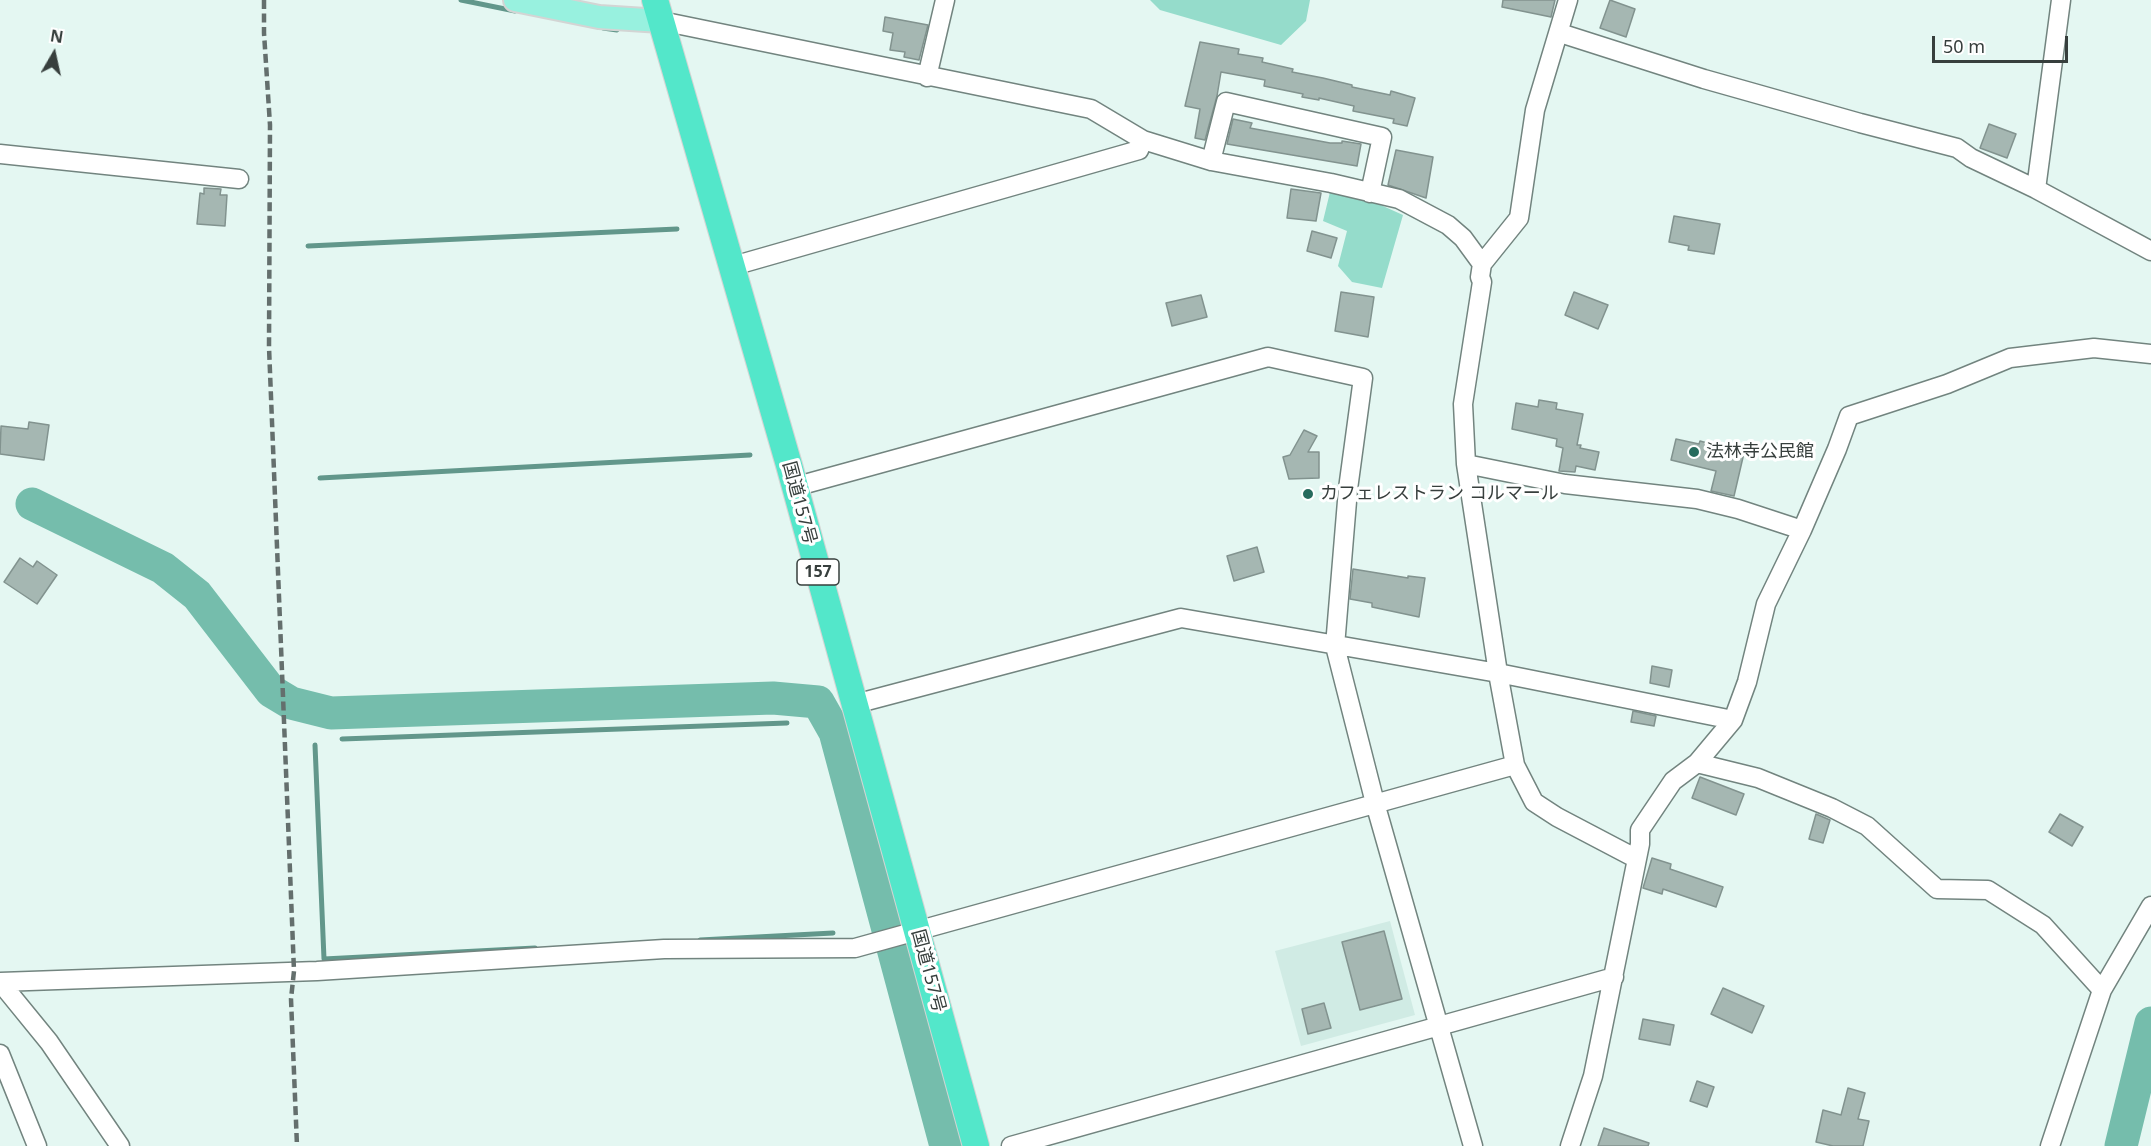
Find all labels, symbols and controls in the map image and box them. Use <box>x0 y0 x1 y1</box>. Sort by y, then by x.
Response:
north arrow <box>24 24 84 84</box>
text: N <box>49 24 65 48</box>
scale bar <box>1935 24 2072 62</box>
text: 50 m <box>1943 34 1985 58</box>
place label: 法林寺公民館 <box>1706 441 1814 463</box>
marker: 法林寺公民館 <box>1687 445 1701 459</box>
street label: 国道157号 <box>778 459 820 547</box>
place label: カフェレストラン コルマール <box>1320 483 1559 505</box>
marker: カフェレストラン コルマール <box>1301 487 1315 501</box>
road number: 157 <box>797 559 839 585</box>
street label: 国道157号 <box>907 927 949 1015</box>

